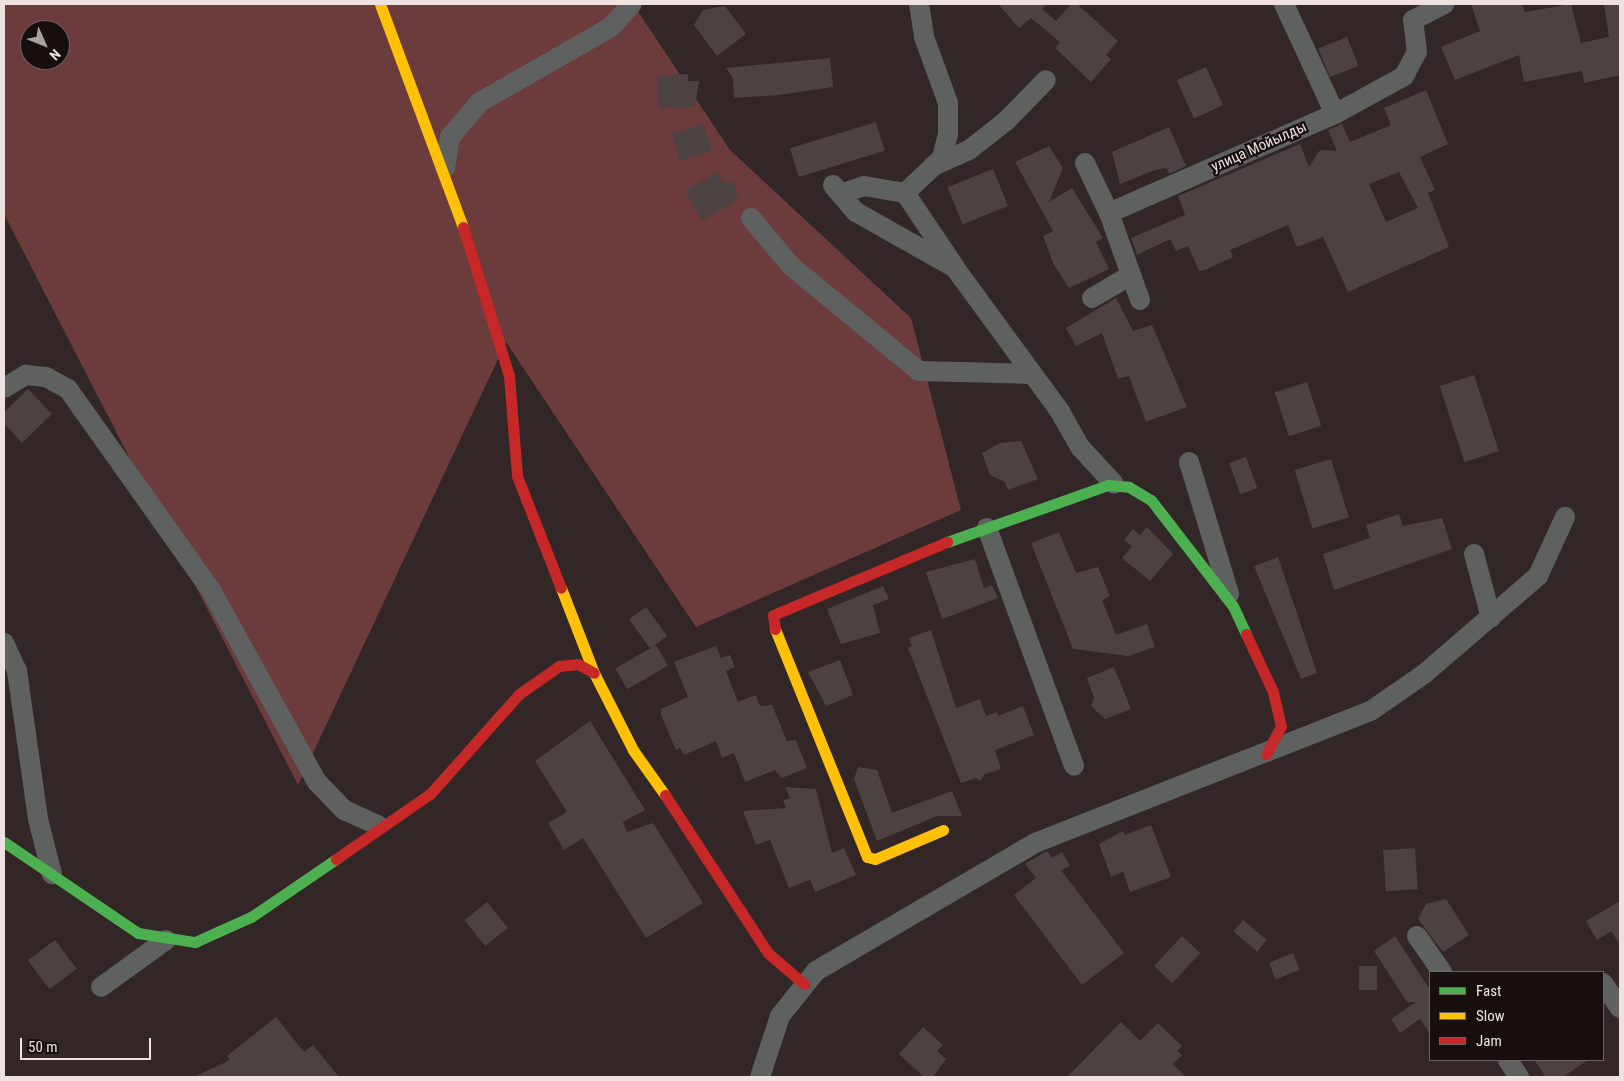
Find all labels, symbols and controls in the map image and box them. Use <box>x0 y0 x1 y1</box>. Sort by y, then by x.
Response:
north arrow <box>20 20 70 70</box>
text: N <box>46 46 64 63</box>
street label: улица Мойылды <box>1209 118 1309 176</box>
legend <box>1429 971 1604 1061</box>
text: Fast <box>1476 982 1501 1000</box>
text: Slow <box>1476 1007 1505 1025</box>
scale bar <box>22 1028 154 1060</box>
text: Jam <box>1476 1032 1502 1050</box>
text: 50 m <box>28 1038 58 1056</box>

